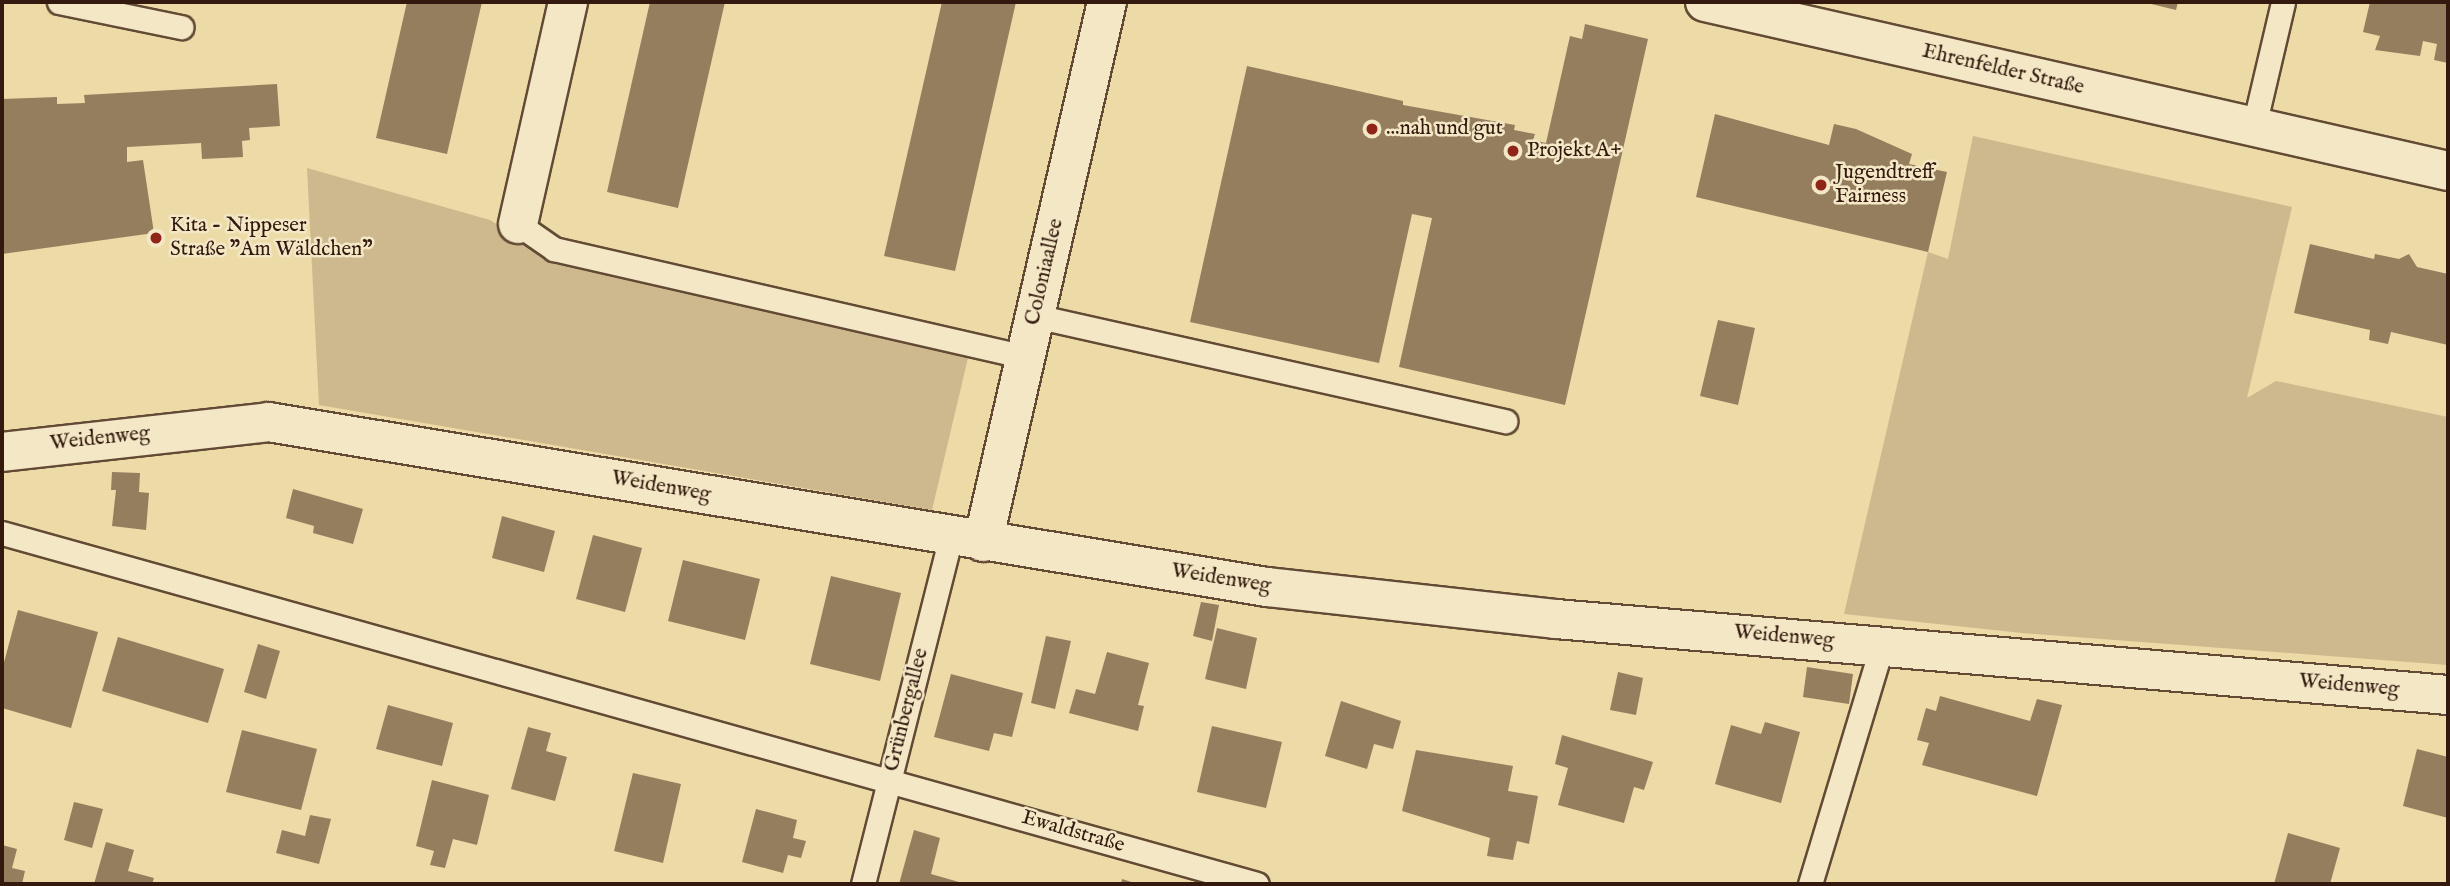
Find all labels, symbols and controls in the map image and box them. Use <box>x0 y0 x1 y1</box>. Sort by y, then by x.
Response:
street label: Ehrenfelder Straße <box>1920 39 2086 101</box>
place label: ...nah und gut <box>1386 116 1503 142</box>
marker: ...nah und gut <box>1364 121 1380 137</box>
place label: Projekt A+ <box>1527 138 1622 164</box>
marker: Projekt A+ <box>1505 143 1521 159</box>
place label: Jugendtreff Fairness <box>1835 160 1934 210</box>
marker: Jugendtreff Fairness <box>1813 177 1829 193</box>
place label: Kita - Nippeser Straße "Am Wäldchen" <box>170 213 373 263</box>
street label: Coloniaallee <box>1020 216 1070 328</box>
marker: Kita - Nippeser Straße "Am Wäldchen" <box>148 230 164 246</box>
street label: Weidenweg <box>49 421 151 457</box>
street label: Weidenweg <box>609 466 713 508</box>
street label: Weidenweg <box>1169 559 1273 599</box>
street label: Weidenweg <box>1733 620 1835 654</box>
street label: Grünbergallee <box>880 646 934 774</box>
street label: Weidenweg <box>2298 669 2400 703</box>
street label: Ewaldstraße <box>1019 805 1127 859</box>

